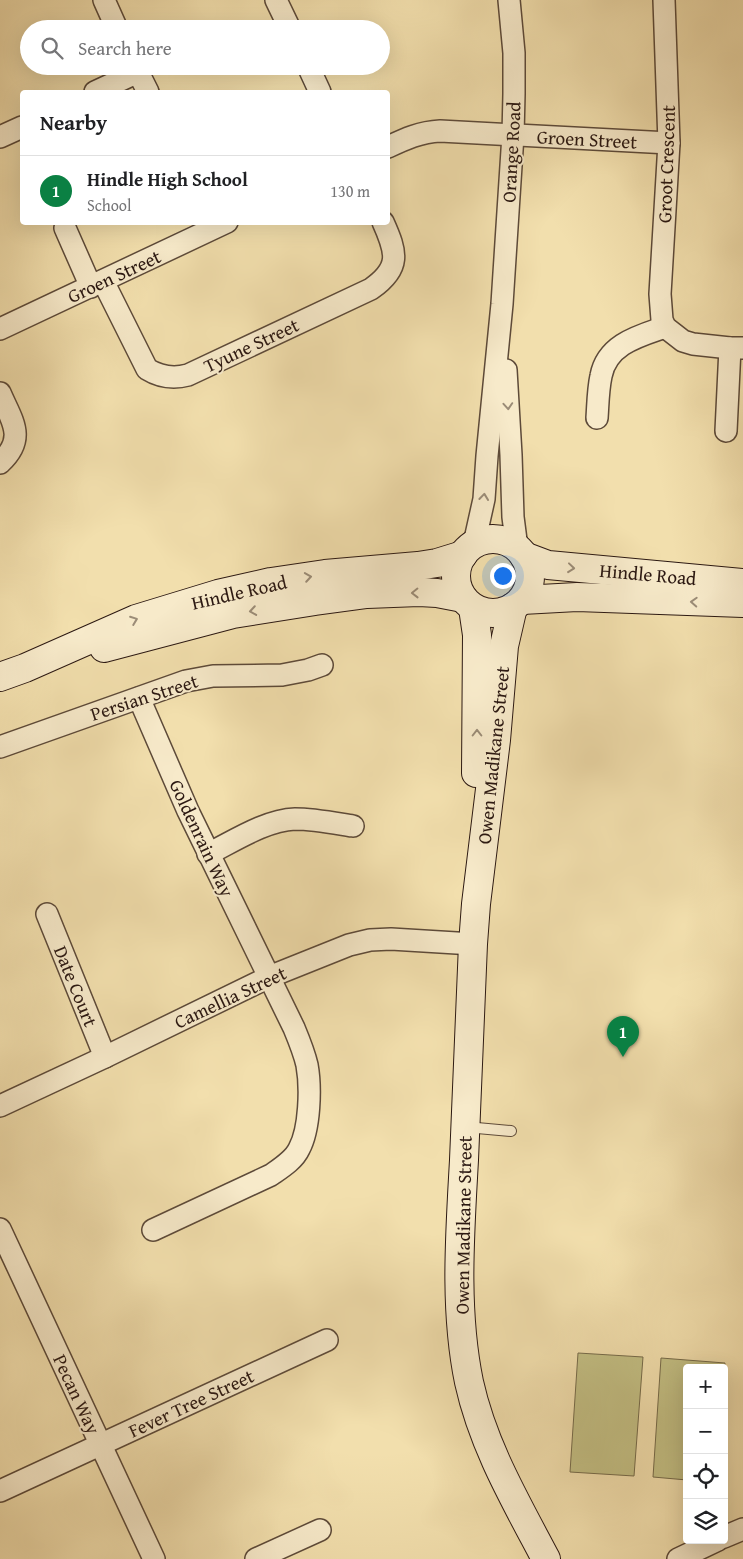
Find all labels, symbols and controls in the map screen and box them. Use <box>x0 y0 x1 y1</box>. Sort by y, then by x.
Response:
search box <box>20 20 390 75</box>
icon: search <box>38 34 66 62</box>
text: Search here <box>78 34 172 62</box>
street label: Orange Road <box>494 100 528 203</box>
street label: Groot Crescent <box>650 104 682 223</box>
text: Nearby <box>40 107 107 138</box>
street label: Groen Street <box>536 122 638 156</box>
text: Hindle High School <box>87 165 248 193</box>
text: 1 <box>52 179 60 203</box>
text: 130 m <box>330 179 370 203</box>
text: School <box>87 193 131 217</box>
street label: Groen Street <box>63 242 166 310</box>
street label: Tyune Street <box>199 311 304 379</box>
one-way arrow <box>502 402 513 410</box>
one-way arrow <box>478 492 489 500</box>
street label: Hindle Road <box>598 556 698 592</box>
one-way arrow <box>567 562 575 573</box>
your location <box>490 563 516 589</box>
street label: Hindle Road <box>189 567 290 617</box>
one-way arrow <box>304 572 313 582</box>
one-way arrow <box>410 588 418 598</box>
one-way arrow <box>690 597 698 608</box>
one-way arrow <box>249 605 257 616</box>
one-way arrow <box>129 616 138 627</box>
street label: Owen Madikane Street <box>470 664 516 845</box>
street label: Persian Street <box>87 666 202 728</box>
one-way arrow <box>472 729 482 736</box>
street label: Goldenrain Way <box>163 775 242 902</box>
street label: Date Court <box>47 941 105 1031</box>
street label: Camellia Street <box>169 959 291 1035</box>
pin: 1 <box>607 1016 639 1057</box>
street label: Owen Madikane Street <box>447 1135 479 1315</box>
street label: Pecan Way <box>46 1349 108 1439</box>
street label: Fever Tree Street <box>124 1362 259 1444</box>
map controls <box>683 1364 728 1544</box>
button: + <box>683 1364 728 1409</box>
button: − <box>683 1409 728 1454</box>
button: locate <box>683 1454 728 1499</box>
button: layers <box>683 1499 728 1544</box>

